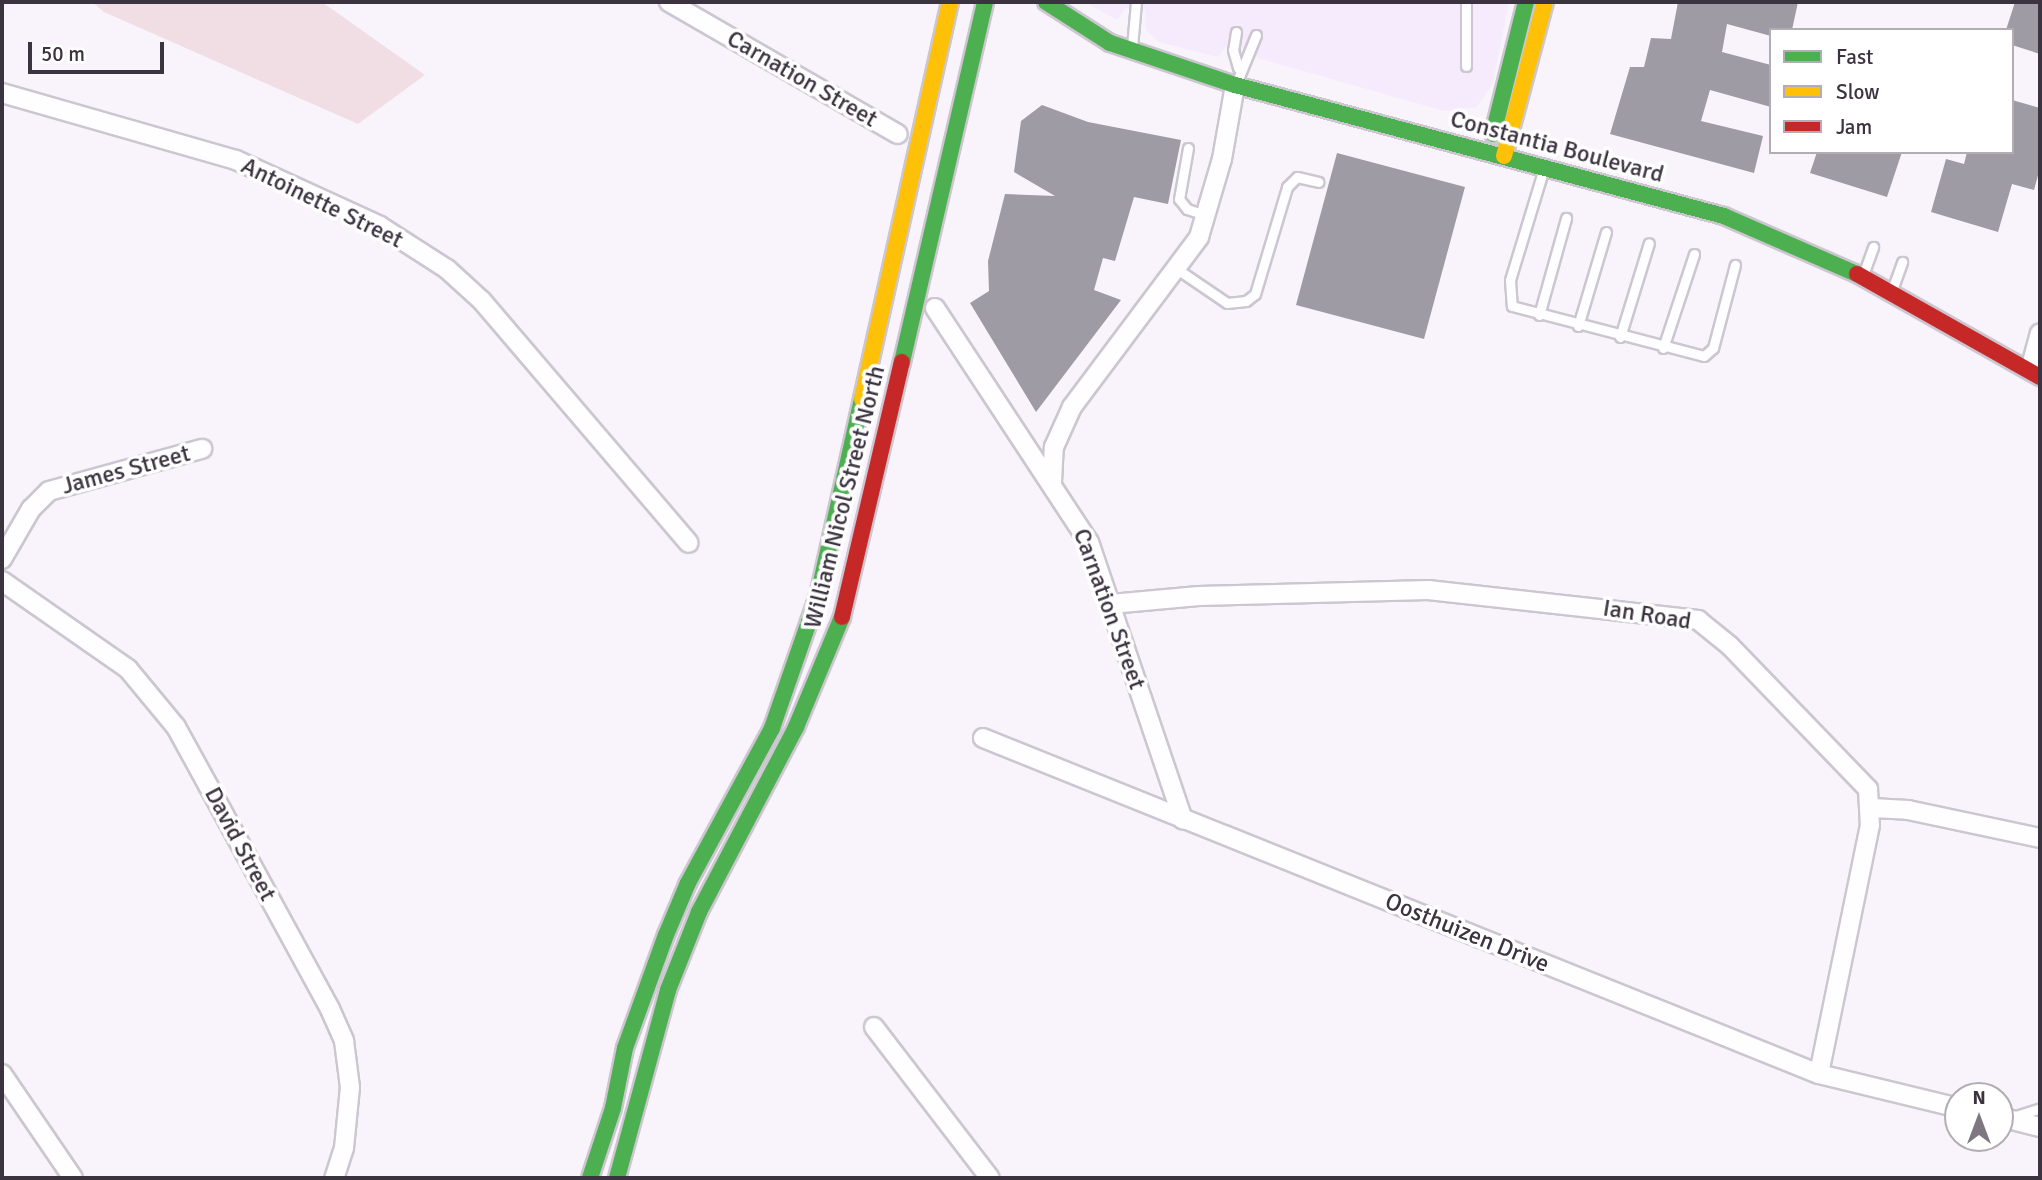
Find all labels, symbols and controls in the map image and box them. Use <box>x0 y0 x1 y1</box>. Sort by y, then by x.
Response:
street label: Carnation Street <box>722 24 882 134</box>
scale bar <box>32 28 168 72</box>
legend <box>1769 28 2014 154</box>
text: 50 m <box>41 41 85 67</box>
text: Fast <box>1836 44 1873 70</box>
text: Slow <box>1836 79 1880 105</box>
street label: Constantia Boulevard <box>1447 105 1667 189</box>
text: Jam <box>1836 114 1872 140</box>
street label: Antoinette Street <box>236 151 408 255</box>
street label: William Nicol Street North <box>798 363 892 631</box>
street label: James Street <box>59 439 193 501</box>
street label: Carnation Street <box>1067 525 1151 693</box>
street label: Ian Road <box>1601 594 1693 636</box>
street label: David Street <box>198 782 282 906</box>
street label: Oosthuizen Drive <box>1381 887 1553 979</box>
north arrow <box>1944 1082 2014 1152</box>
text: N <box>1972 1086 1986 1110</box>

